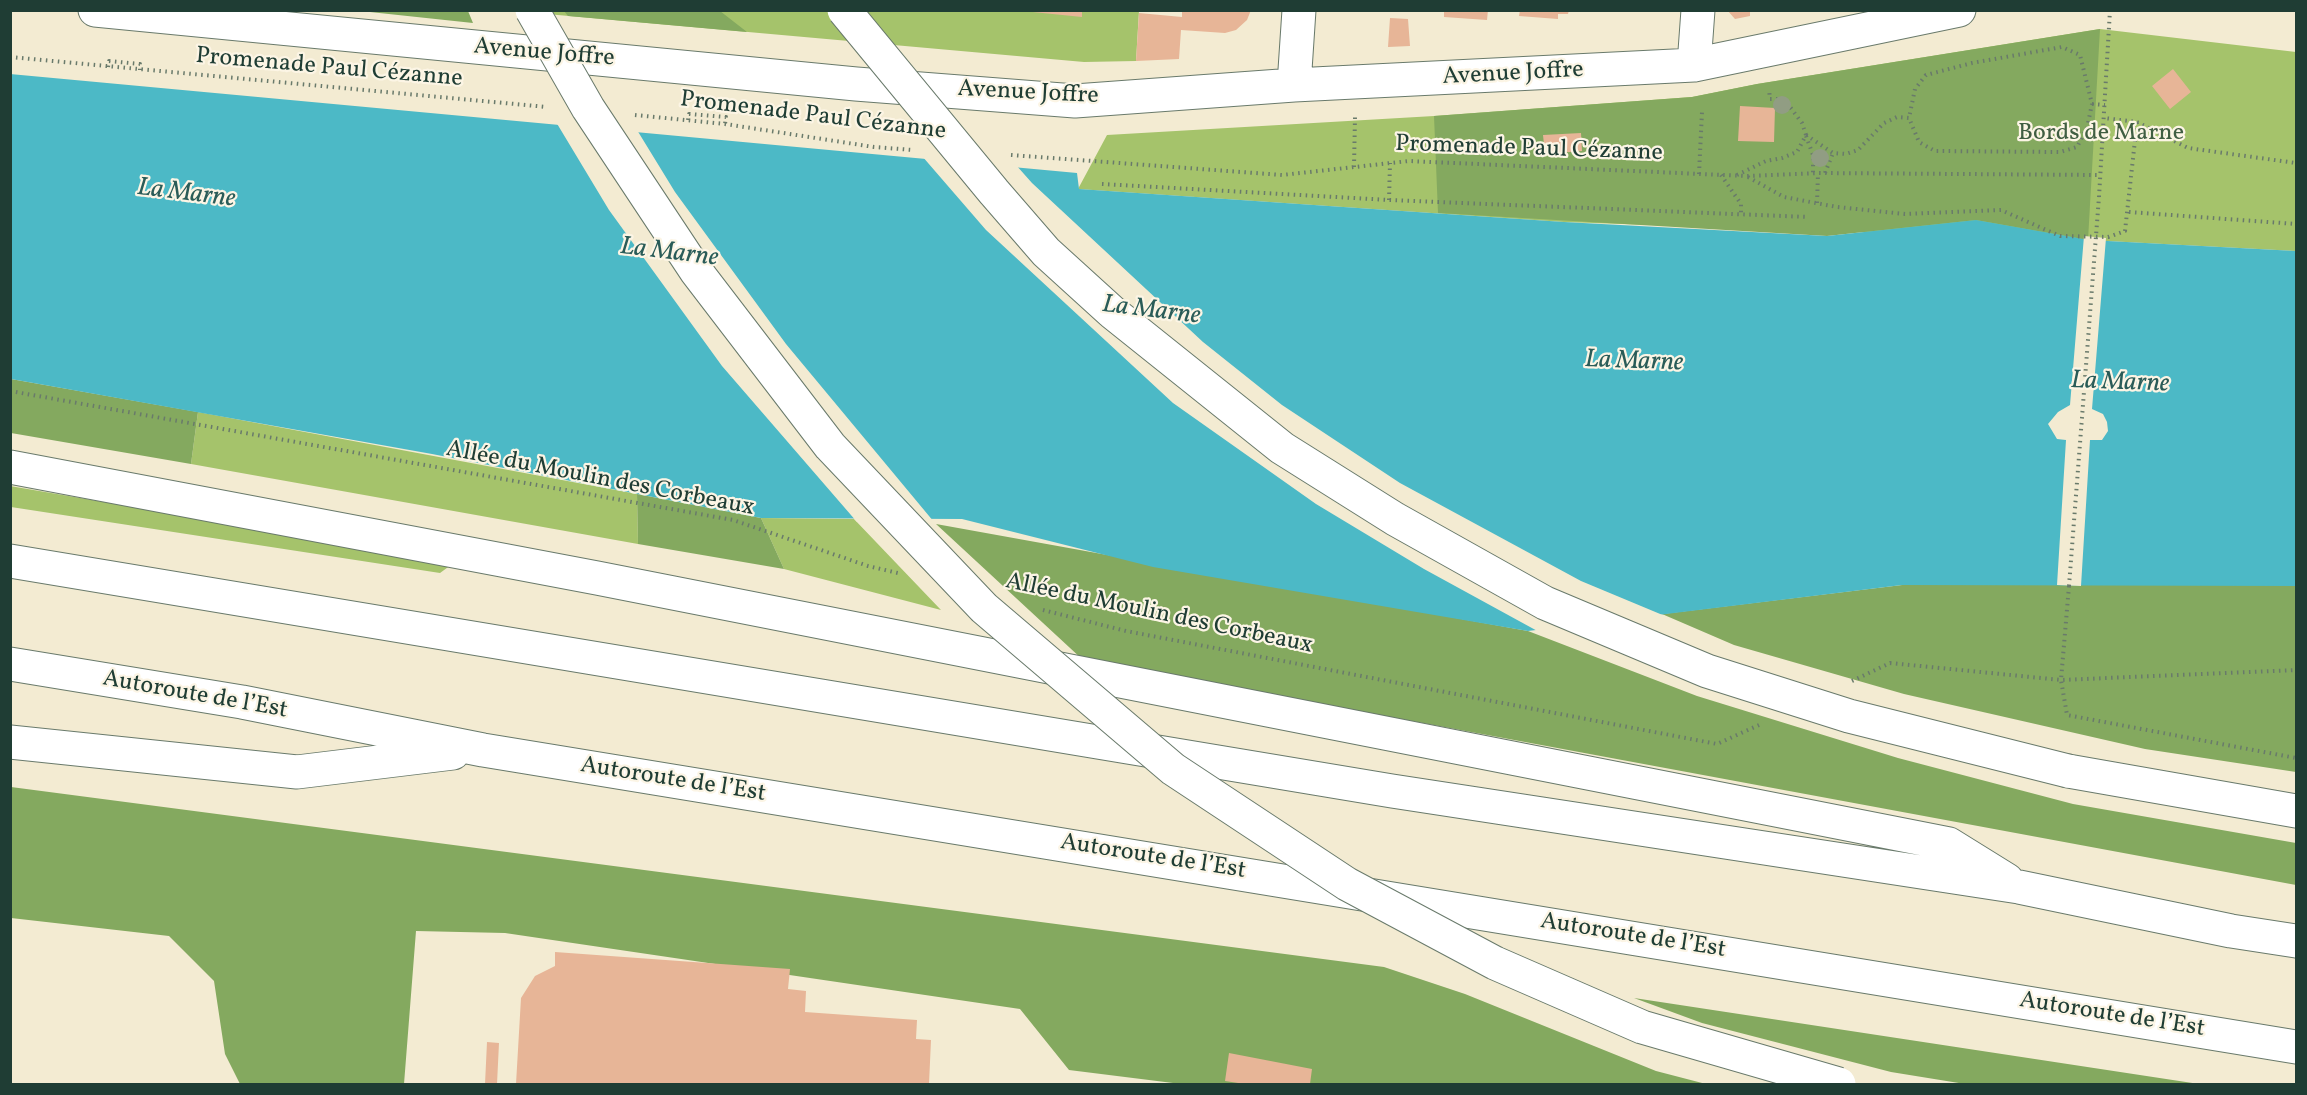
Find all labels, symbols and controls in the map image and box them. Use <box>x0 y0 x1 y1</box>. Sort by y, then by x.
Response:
street label: Avenue Joffre <box>472 33 616 75</box>
street label: Promenade Paul Cézanne <box>194 43 464 95</box>
street label: Avenue Joffre <box>1442 57 1584 93</box>
street label: Avenue Joffre <box>957 76 1099 112</box>
street label: Promenade Paul Cézanne <box>678 86 948 148</box>
park label: Bords de Marne <box>2018 121 2184 149</box>
street label: Promenade Paul Cézanne <box>1395 131 1663 169</box>
water label: La Marne <box>135 174 237 216</box>
water label: La Marne <box>618 233 720 275</box>
water label: La Marne <box>1100 291 1202 333</box>
water label: La Marne <box>1584 346 1684 380</box>
water label: La Marne <box>2070 367 2170 401</box>
street label: Allée du Moulin des Corbeaux <box>443 436 757 524</box>
street label: Allée du Moulin des Corbeaux <box>1003 568 1315 662</box>
street label: Autoroute de l’Est <box>100 666 290 726</box>
street label: Autoroute de l’Est <box>578 752 768 810</box>
street label: Autoroute de l’Est <box>1058 829 1248 887</box>
street label: Autoroute de l’Est <box>1538 908 1728 966</box>
street label: Autoroute de l’Est <box>2017 987 2207 1045</box>

